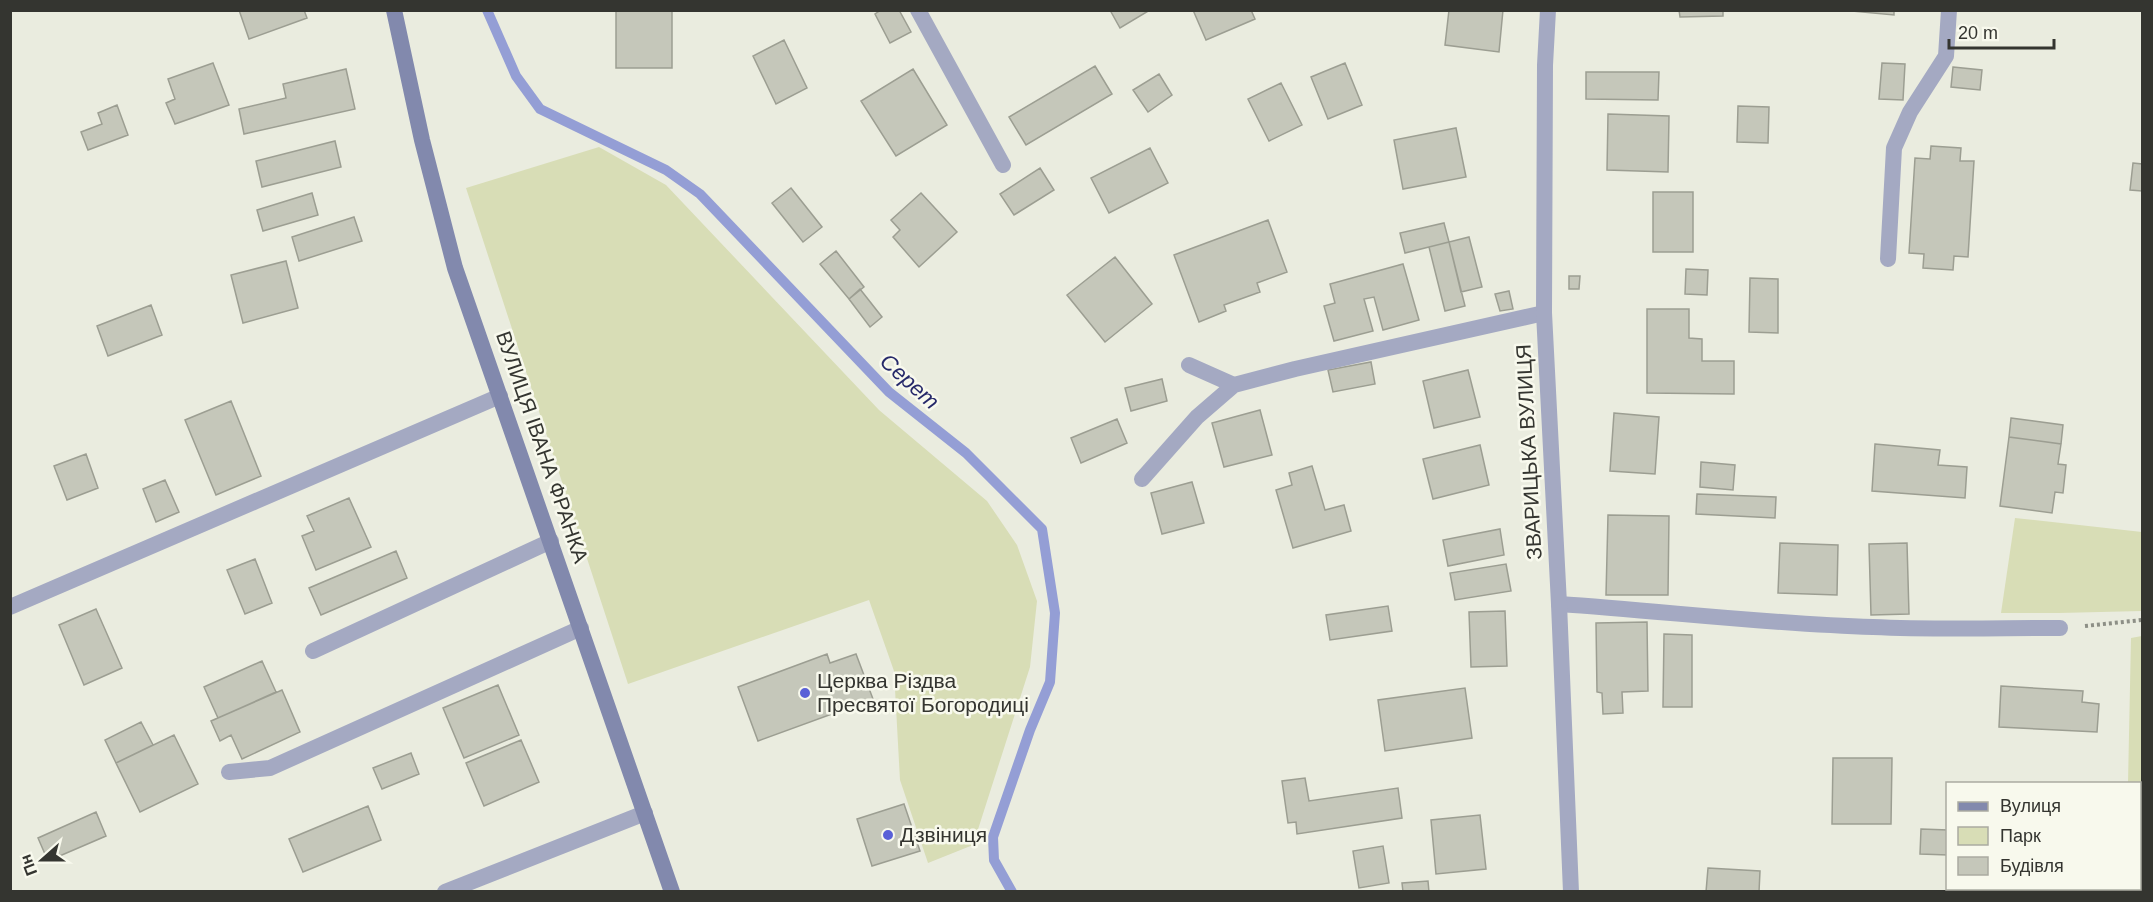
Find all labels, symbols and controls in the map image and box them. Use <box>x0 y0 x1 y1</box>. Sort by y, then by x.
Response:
scale bar <box>1949 12 2054 50</box>
text: 20 m <box>1958 23 1998 43</box>
street label: ВУЛИЦЯ ІВАНА ФРАНКА <box>492 328 593 566</box>
street label: ЗВАРИЦЬКА ВУЛИЦЯ <box>1511 344 1546 560</box>
water label: Серет <box>875 348 944 414</box>
place label: Церква Різдва Пресвятої Богородиці <box>817 669 1029 716</box>
marker: Церква Різдва Пресвятої Богородиці <box>798 686 812 700</box>
legend <box>1946 782 2141 890</box>
text: Вулиця <box>2000 796 2061 816</box>
place label: Дзвіниця <box>900 823 987 846</box>
text: Парк <box>2000 826 2041 846</box>
marker: Дзвіниця <box>881 828 895 842</box>
north arrow <box>12 830 72 890</box>
text: Пн <box>17 852 40 878</box>
text: Будівля <box>2000 856 2064 876</box>

